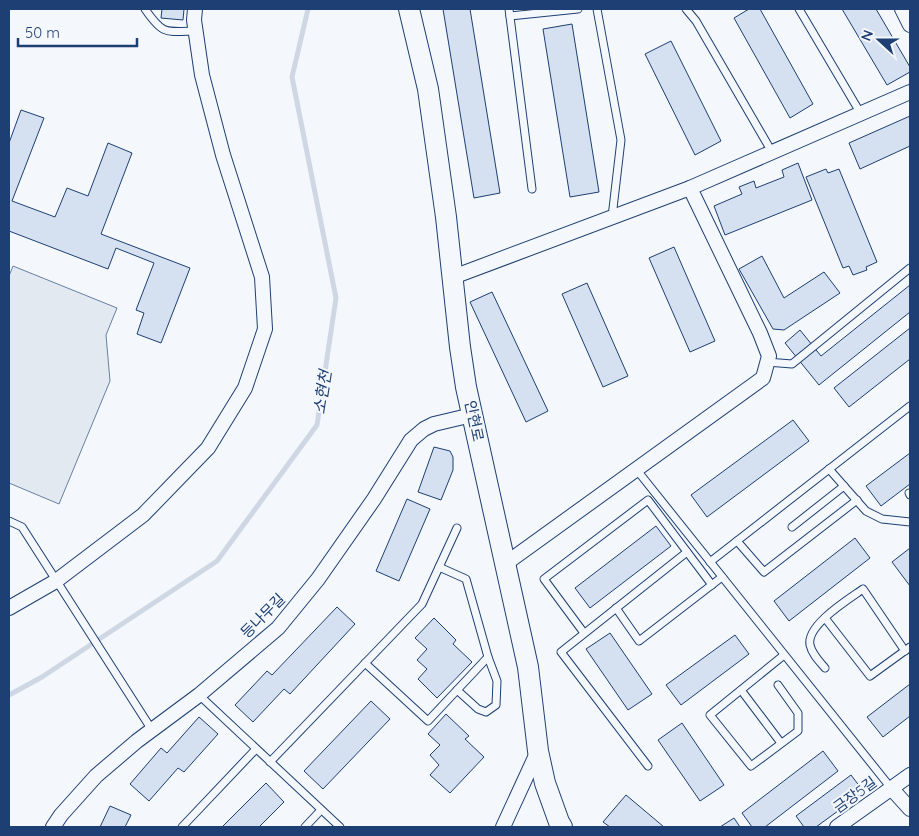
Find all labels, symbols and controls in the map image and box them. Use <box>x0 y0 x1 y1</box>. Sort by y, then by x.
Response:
scale bar <box>18 15 136 47</box>
north arrow <box>854 15 904 65</box>
text: 50 m <box>25 23 60 42</box>
text: N <box>857 27 877 43</box>
water label: 소현천 <box>309 366 336 415</box>
street label: 안현로 <box>461 399 488 443</box>
street label: 등나무길 <box>236 589 289 642</box>
street label: 금장5길 <box>829 772 880 817</box>

